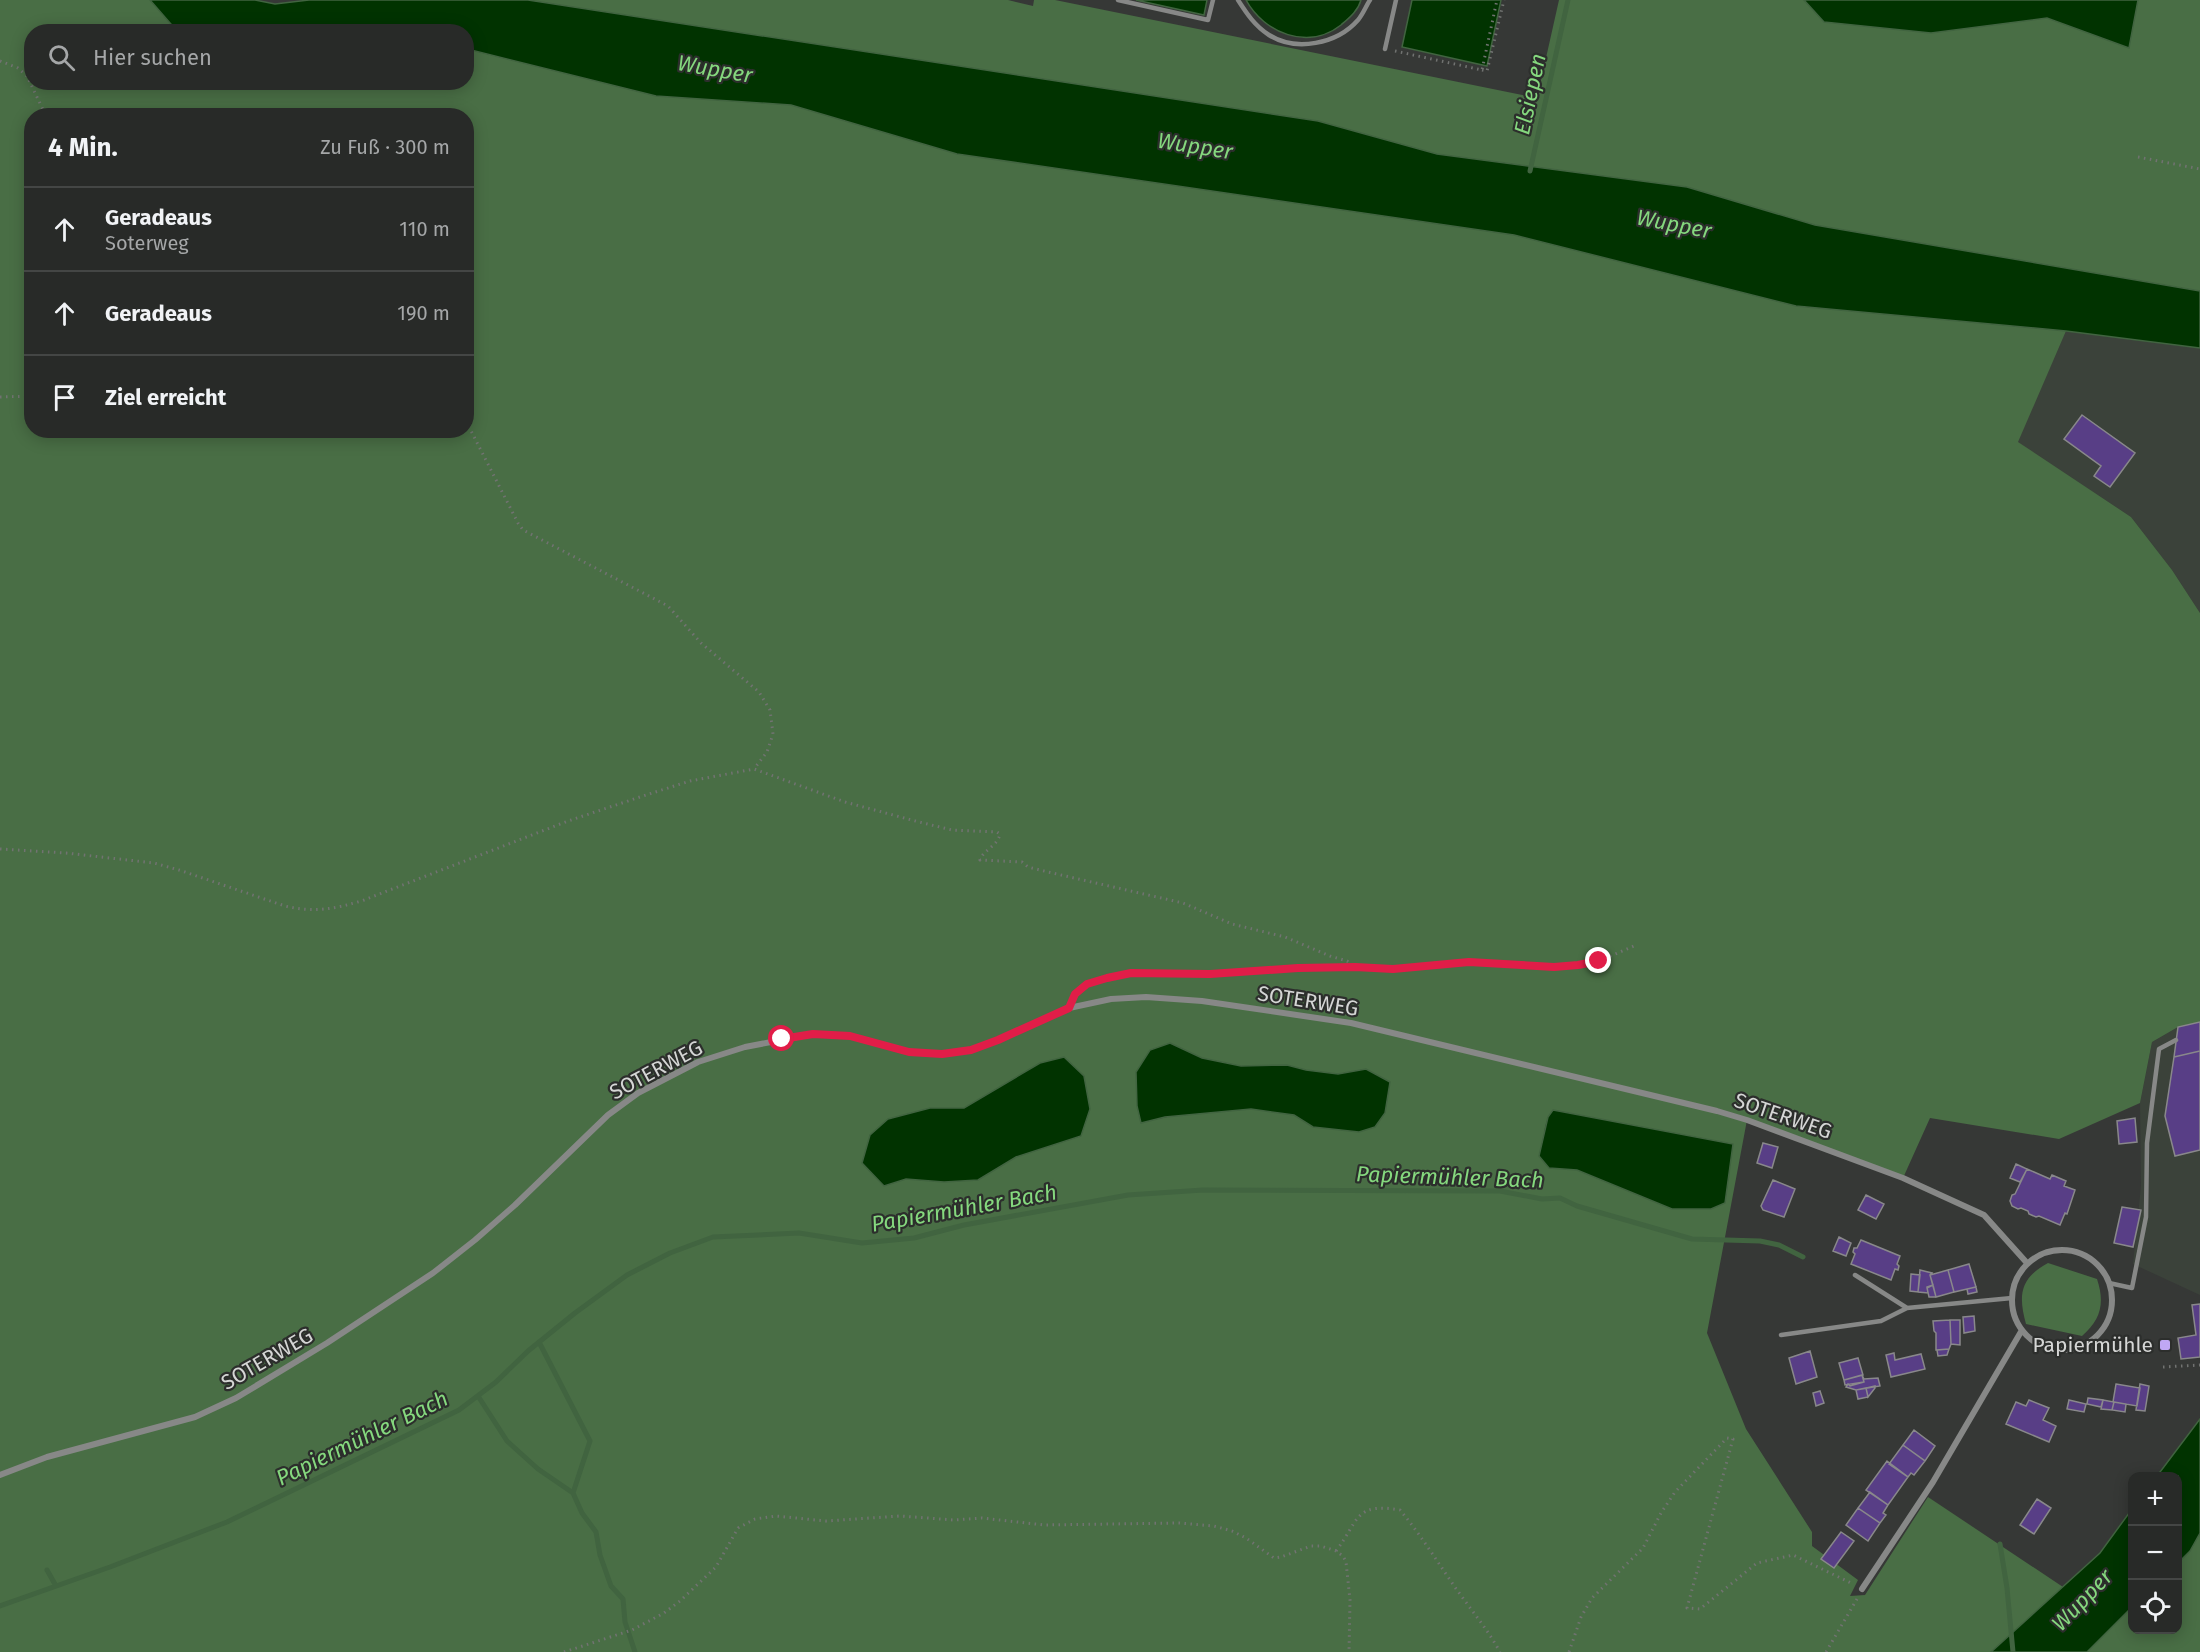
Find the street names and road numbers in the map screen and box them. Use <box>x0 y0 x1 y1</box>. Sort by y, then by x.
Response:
street label: SOTERWEG <box>1256 980 1360 1022</box>
street label: SOTERWEG <box>605 1035 707 1105</box>
street label: SOTERWEG <box>1731 1087 1835 1145</box>
street label: SOTERWEG <box>216 1322 318 1396</box>

